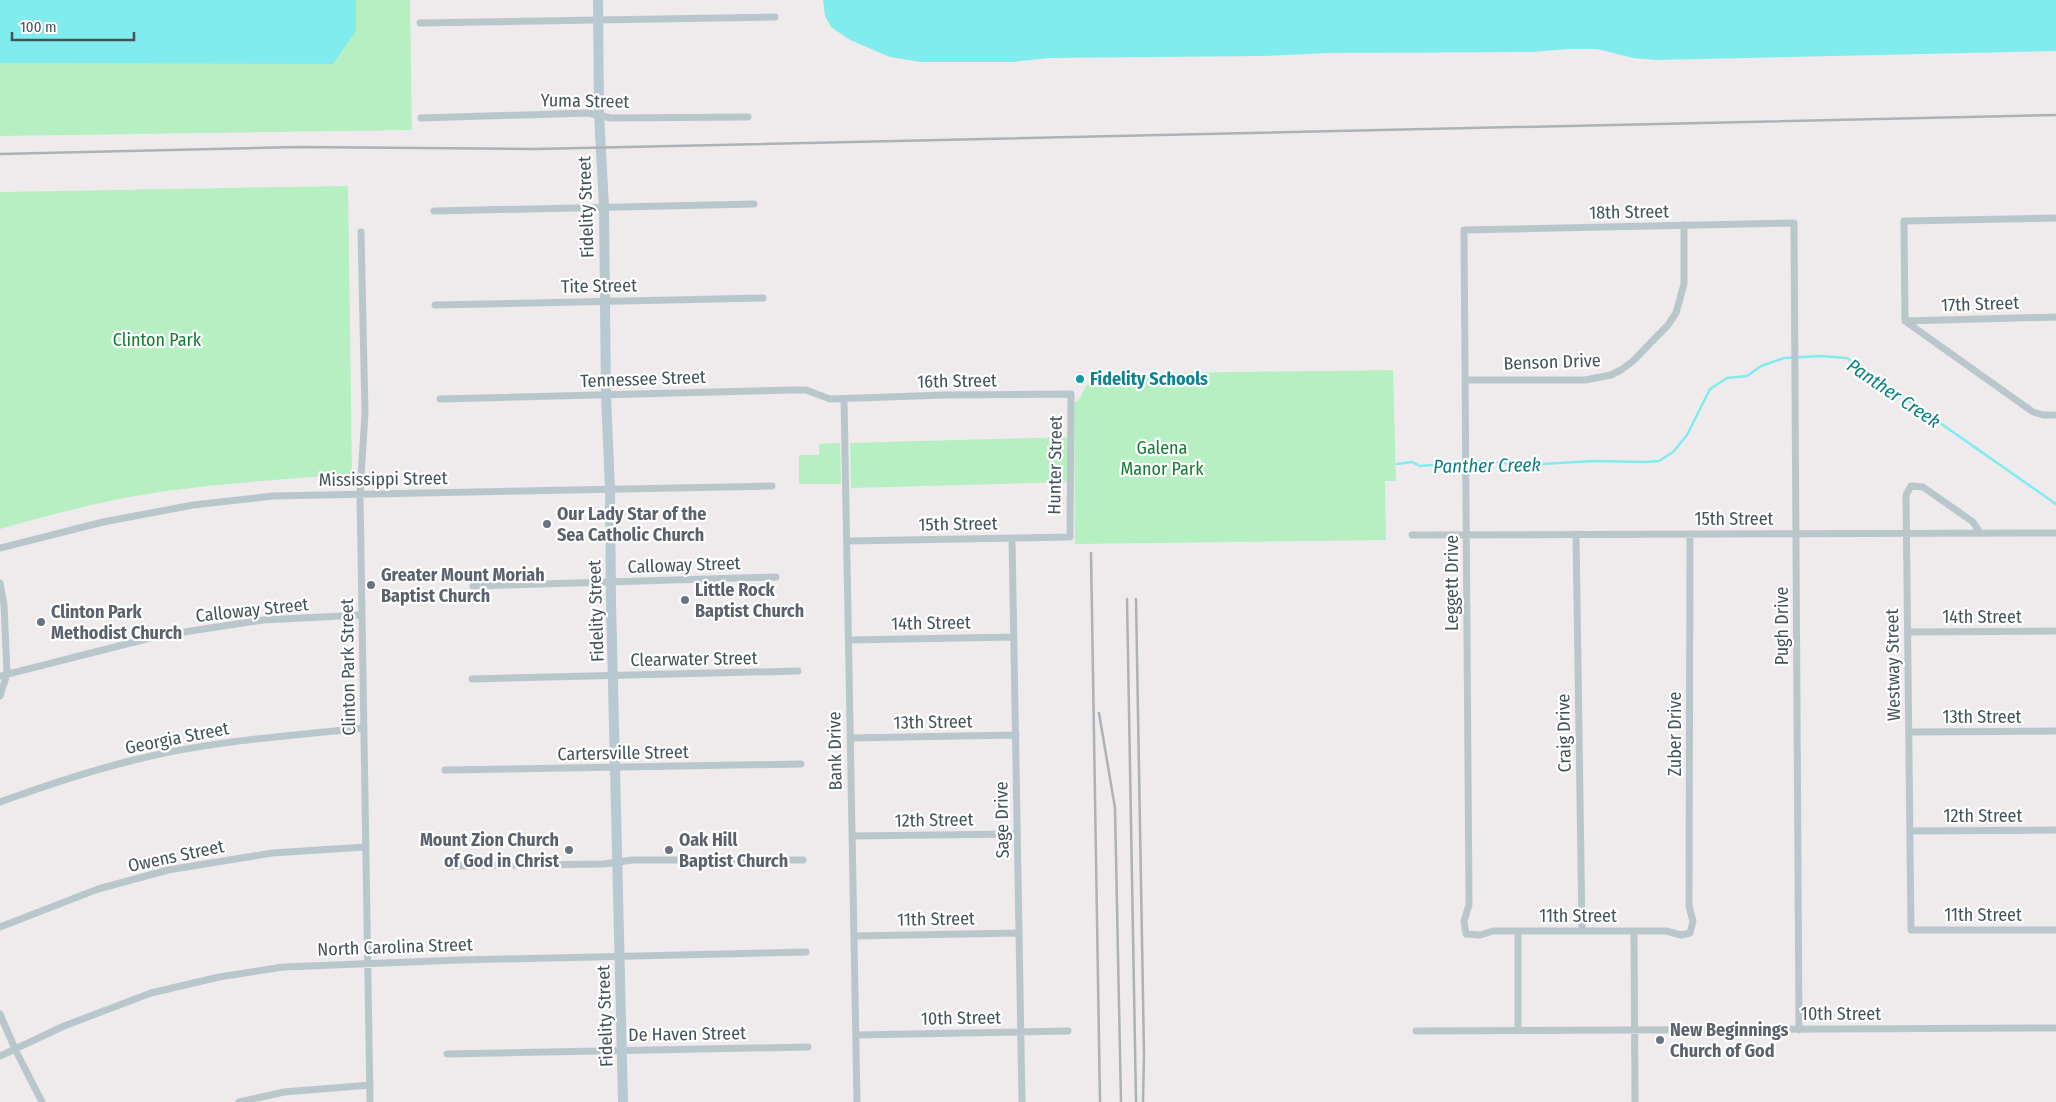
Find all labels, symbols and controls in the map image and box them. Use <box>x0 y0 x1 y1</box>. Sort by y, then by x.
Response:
scale bar <box>12 10 135 42</box>
text: 100 m <box>20 18 57 36</box>
street label: Yuma Street <box>540 89 630 113</box>
street label: Fidelity Street <box>573 156 599 258</box>
street label: 18th Street <box>1589 200 1669 224</box>
street label: Tite Street <box>561 274 637 298</box>
street label: 17th Street <box>1941 292 2020 316</box>
park label: Clinton Park <box>113 329 202 351</box>
street label: Benson Drive <box>1503 349 1601 375</box>
water label: Panther Creek <box>1843 354 1945 433</box>
street label: Tennessee Street <box>580 366 706 392</box>
place label: Fidelity Schools <box>1090 368 1208 390</box>
street label: 16th Street <box>917 369 997 393</box>
marker: Fidelity Schools <box>1074 373 1086 385</box>
street label: Hunter Street <box>1043 415 1067 515</box>
park label: Galena Manor Park <box>1120 437 1204 480</box>
water label: Panther Creek <box>1433 453 1541 478</box>
street label: Mississippi Street <box>318 467 448 491</box>
place label: Our Lady Star of the Sea Catholic Church <box>557 503 706 546</box>
street label: 15th Street <box>1694 508 1774 530</box>
street label: 15th Street <box>918 512 998 536</box>
marker: Our Lady Star of the Sea Catholic Church <box>541 518 553 530</box>
street label: Leggett Drive <box>1441 535 1463 631</box>
street label: Calloway Street <box>627 552 741 578</box>
street label: Fidelity Street <box>583 560 609 662</box>
place label: Greater Mount Moriah Baptist Church <box>381 564 545 607</box>
marker: Greater Mount Moriah Baptist Church <box>365 579 377 591</box>
place label: Little Rock Baptist Church <box>695 579 804 622</box>
street label: Pugh Drive <box>1771 587 1793 665</box>
street label: Calloway Street <box>195 593 310 627</box>
marker: Little Rock Baptist Church <box>679 594 691 606</box>
street label: Clinton Park Street <box>336 598 360 736</box>
place label: Clinton Park Methodist Church <box>51 601 182 644</box>
street label: 14th Street <box>1942 606 2022 628</box>
street label: Westway Street <box>1881 609 1905 721</box>
street label: 14th Street <box>891 611 971 635</box>
marker: Clinton Park Methodist Church <box>35 616 47 628</box>
street label: Clearwater Street <box>630 647 758 671</box>
street label: Zuber Drive <box>1664 692 1686 776</box>
street label: Craig Drive <box>1552 693 1576 773</box>
street label: 13th Street <box>1942 706 2022 728</box>
street label: 13th Street <box>893 710 973 734</box>
street label: Bank Drive <box>823 711 847 791</box>
street label: Georgia Street <box>123 717 231 759</box>
street label: Cartersville Street <box>557 741 689 765</box>
street label: Sage Drive <box>990 781 1014 859</box>
street label: 12th Street <box>1944 805 2023 827</box>
street label: 12th Street <box>894 808 974 832</box>
place label: Mount Zion Church of God in Christ <box>420 829 560 872</box>
place label: Oak Hill Baptist Church <box>679 829 788 872</box>
street label: Owens Street <box>126 835 226 877</box>
marker: Mount Zion Church of God in Christ <box>563 844 575 856</box>
marker: Oak Hill Baptist Church <box>663 844 675 856</box>
street label: 11th Street <box>1944 904 2022 926</box>
street label: 11th Street <box>1539 905 1617 927</box>
street label: 11th Street <box>897 907 975 931</box>
street label: North Carolina Street <box>317 933 473 961</box>
street label: Fidelity Street <box>592 965 618 1067</box>
street label: 10th Street <box>1801 1003 1881 1025</box>
street label: 10th Street <box>921 1006 1001 1030</box>
place label: New Beginnings Church of God <box>1670 1019 1789 1062</box>
street label: De Haven Street <box>628 1022 746 1046</box>
marker: New Beginnings Church of God <box>1654 1034 1666 1046</box>

